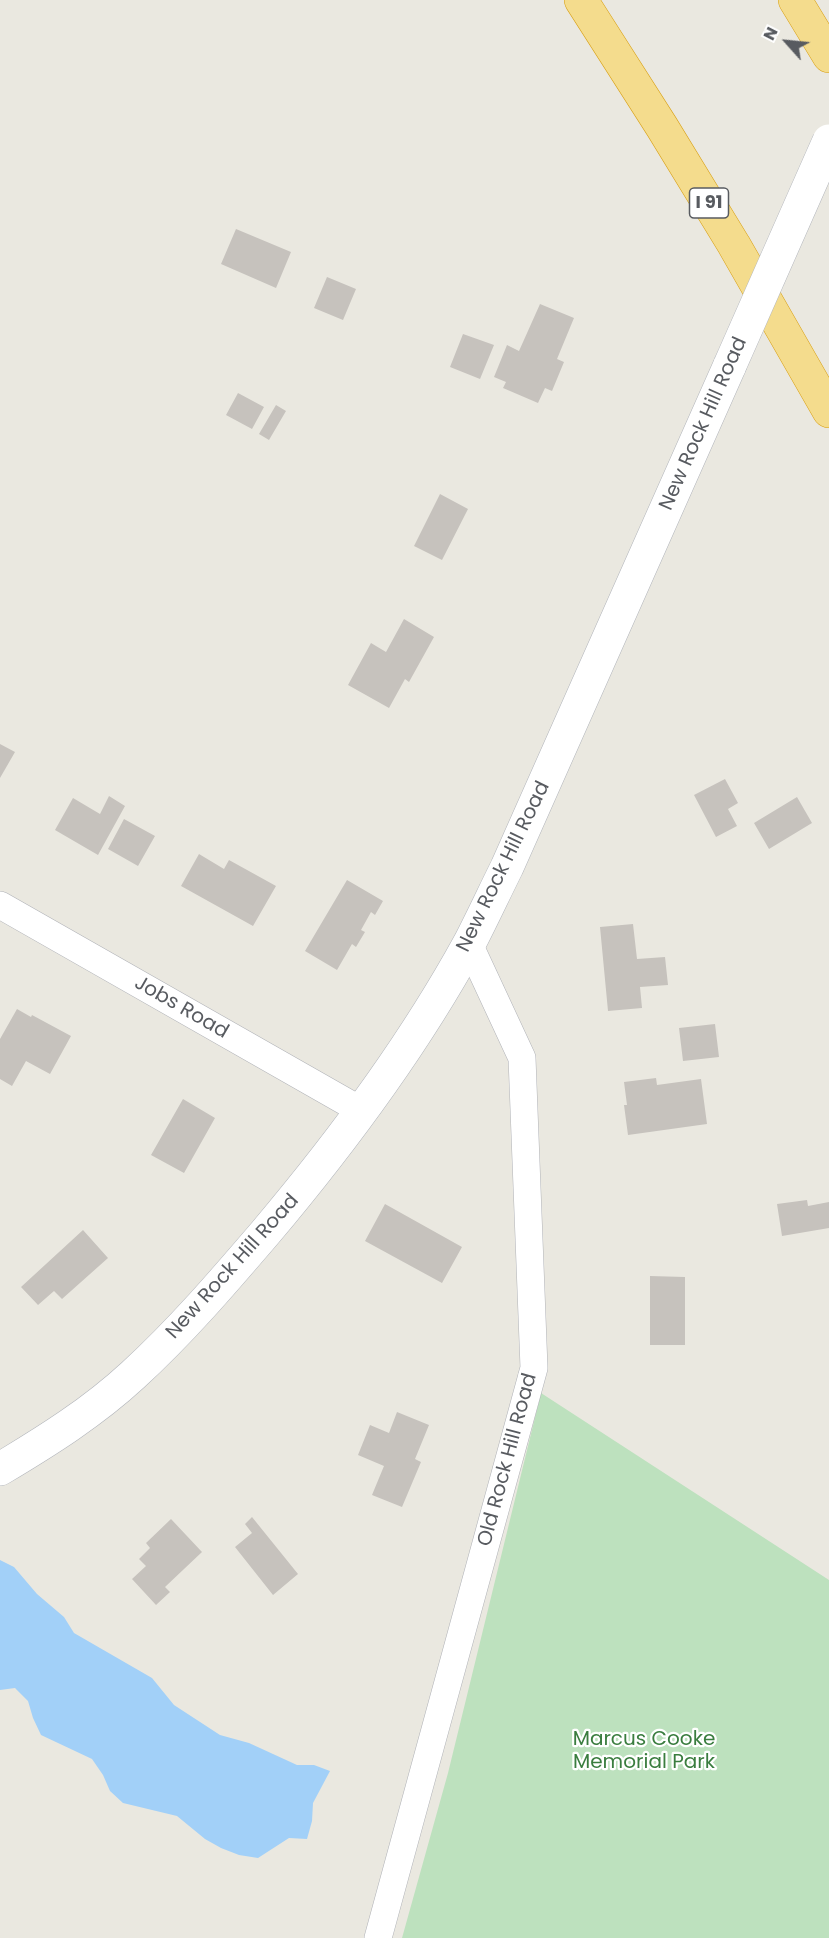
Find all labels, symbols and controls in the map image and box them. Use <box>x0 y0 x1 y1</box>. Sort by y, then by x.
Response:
north arrow <box>757 12 817 72</box>
text: N <box>758 23 783 44</box>
road number: I 91 <box>690 188 728 218</box>
street label: New Rock Hill Road <box>655 334 753 514</box>
street label: New Rock Hill Road <box>452 778 556 956</box>
street label: Jobs Road <box>130 971 232 1045</box>
street label: New Rock Hill Road <box>162 1190 304 1344</box>
street label: Old Rock Hill Road <box>473 1371 543 1549</box>
park label: Marcus Cooke Memorial Park <box>573 1728 715 1775</box>

